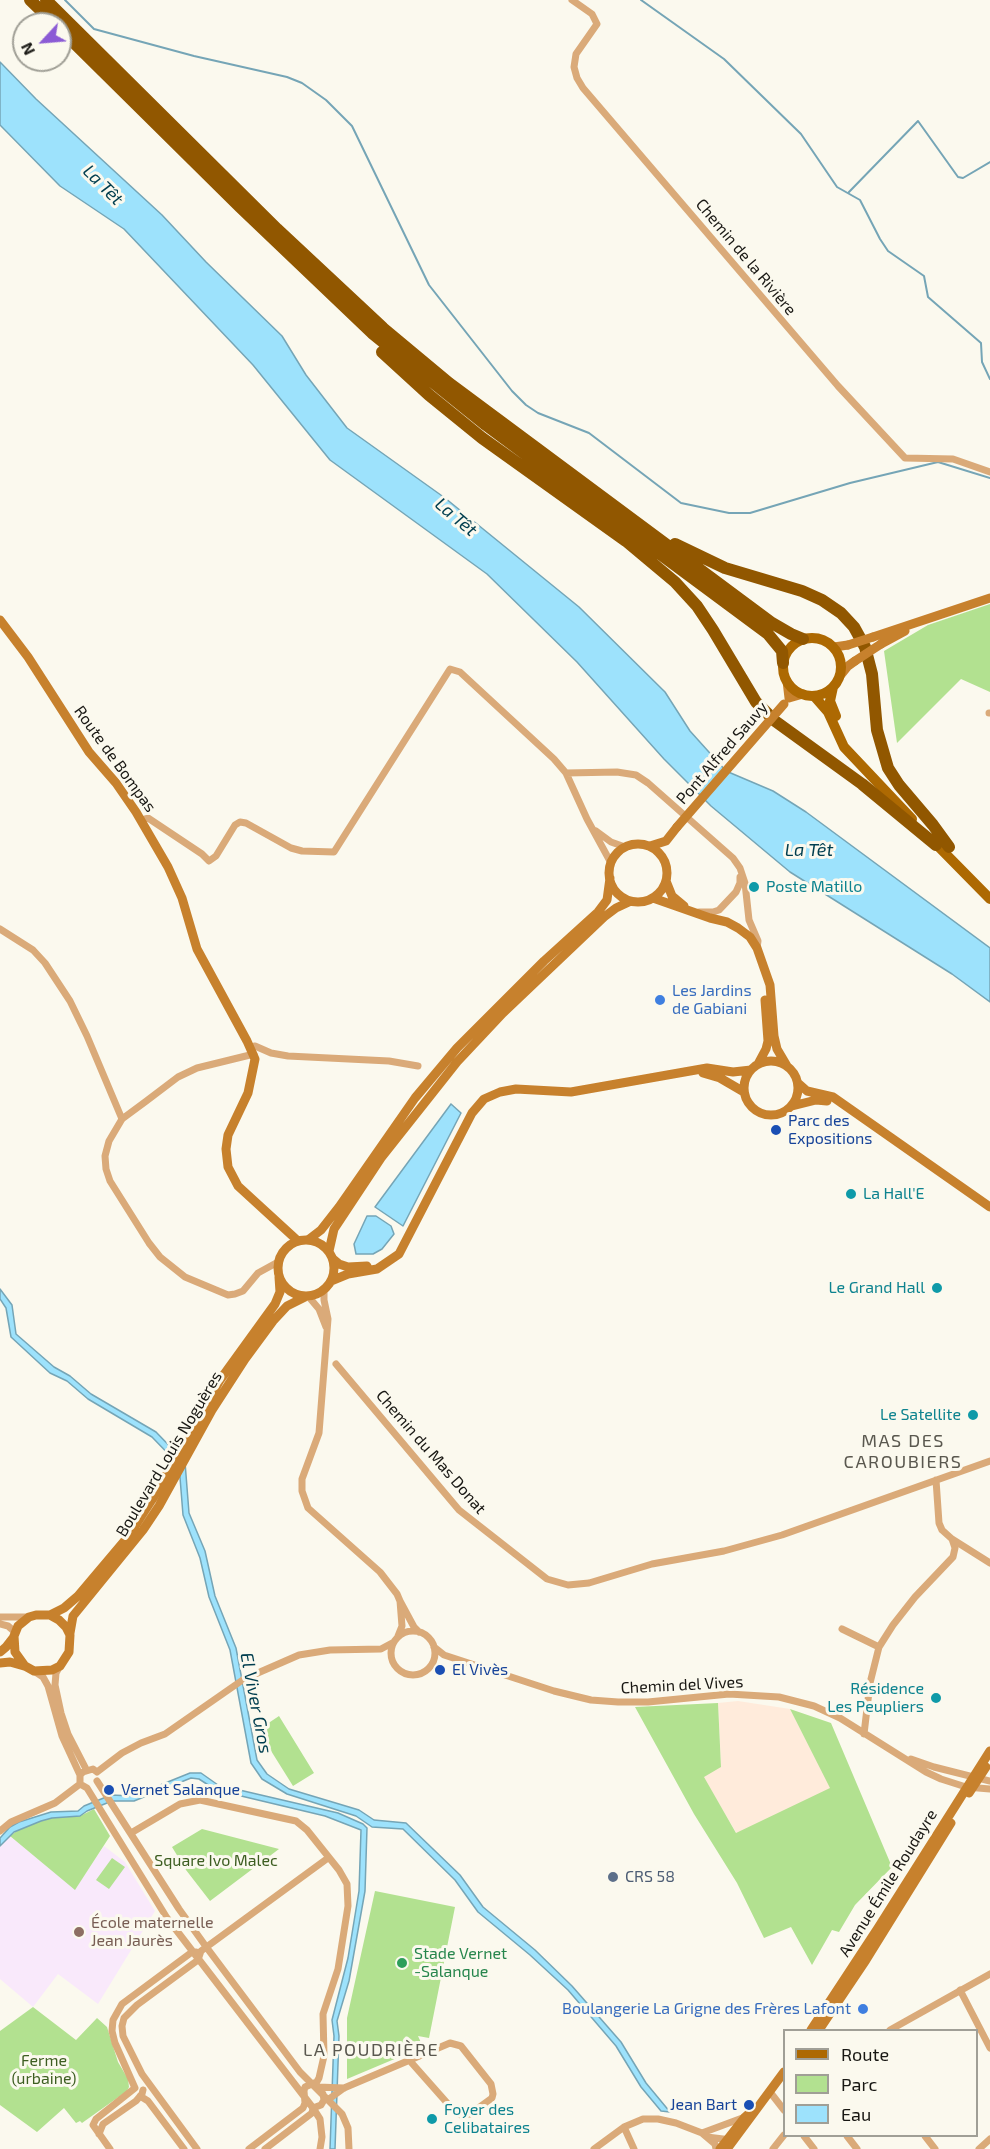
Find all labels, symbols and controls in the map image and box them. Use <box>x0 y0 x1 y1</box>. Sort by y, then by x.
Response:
north arrow <box>12 12 72 72</box>
text: N <box>16 40 38 59</box>
water label: La Têt <box>78 160 128 210</box>
street label: Chemin de la Rivière <box>692 195 800 319</box>
water label: La Têt <box>431 493 481 541</box>
street label: Pont Alfred Sauvy <box>672 698 772 808</box>
street label: Route de Bompas <box>70 702 160 816</box>
water label: La Têt <box>785 839 833 861</box>
place label: Poste Matillo <box>766 877 862 897</box>
marker: Poste Matillo <box>747 880 761 894</box>
place label: Les Jardins de Gabiani <box>672 981 752 1019</box>
marker: Les Jardins de Gabiani <box>653 993 667 1007</box>
place label: Parc des Expositions <box>788 1111 872 1149</box>
marker: Parc des Expositions <box>769 1123 783 1137</box>
place label: La Hall'E <box>863 1184 925 1204</box>
marker: La Hall'E <box>844 1187 858 1201</box>
place label: Le Grand Hall <box>828 1278 925 1298</box>
marker: Le Grand Hall <box>930 1281 944 1295</box>
street label: Boulevard Louis Noguères <box>112 1368 226 1540</box>
street label: Chemin du Mas Donat <box>372 1386 490 1518</box>
place label: Le Satellite <box>880 1405 961 1425</box>
marker: Le Satellite <box>966 1408 980 1422</box>
district label: MAS DES CAROUBIERS <box>844 1430 962 1472</box>
water label: El Viver Gros <box>236 1651 276 1755</box>
place label: El Vivès <box>452 1660 508 1680</box>
marker: El Vivès <box>433 1663 447 1677</box>
street label: Chemin del Vives <box>620 1672 744 1698</box>
place label: Résidence Les Peupliers <box>827 1679 924 1717</box>
marker: Résidence Les Peupliers <box>929 1691 943 1705</box>
place label: Vernet Salanque <box>121 1780 240 1800</box>
marker: Vernet Salanque <box>102 1783 116 1797</box>
street label: Avenue Émile Roudayre <box>835 1806 941 1960</box>
park label: Square Ivo Malec <box>154 1851 278 1871</box>
place label: CRS 58 <box>625 1867 675 1887</box>
marker: CRS 58 <box>606 1870 620 1884</box>
place label: École maternelle Jean Jaurès <box>91 1913 214 1951</box>
marker: École maternelle Jean Jaurès <box>72 1925 86 1939</box>
place label: Stade Vernet -Salanque <box>414 1944 507 1982</box>
marker: Stade Vernet -Salanque <box>395 1956 409 1970</box>
place label: Boulangerie La Grigne des Frères Lafont <box>562 1999 851 2019</box>
marker: Boulangerie La Grigne des Frères Lafont <box>856 2002 870 2016</box>
legend <box>783 2029 978 2137</box>
district label: LA POUDRIÈRE <box>303 2039 439 2061</box>
text: Route <box>841 2043 889 2065</box>
park label: Ferme (urbaine) <box>11 2051 77 2089</box>
text: Parc <box>841 2073 877 2095</box>
place label: Jean Bart <box>670 2095 737 2115</box>
marker: Jean Bart <box>742 2098 756 2112</box>
place label: Foyer des Celibataires <box>444 2100 530 2138</box>
text: Eau <box>841 2103 871 2125</box>
marker: Foyer des Celibataires <box>425 2112 439 2126</box>

